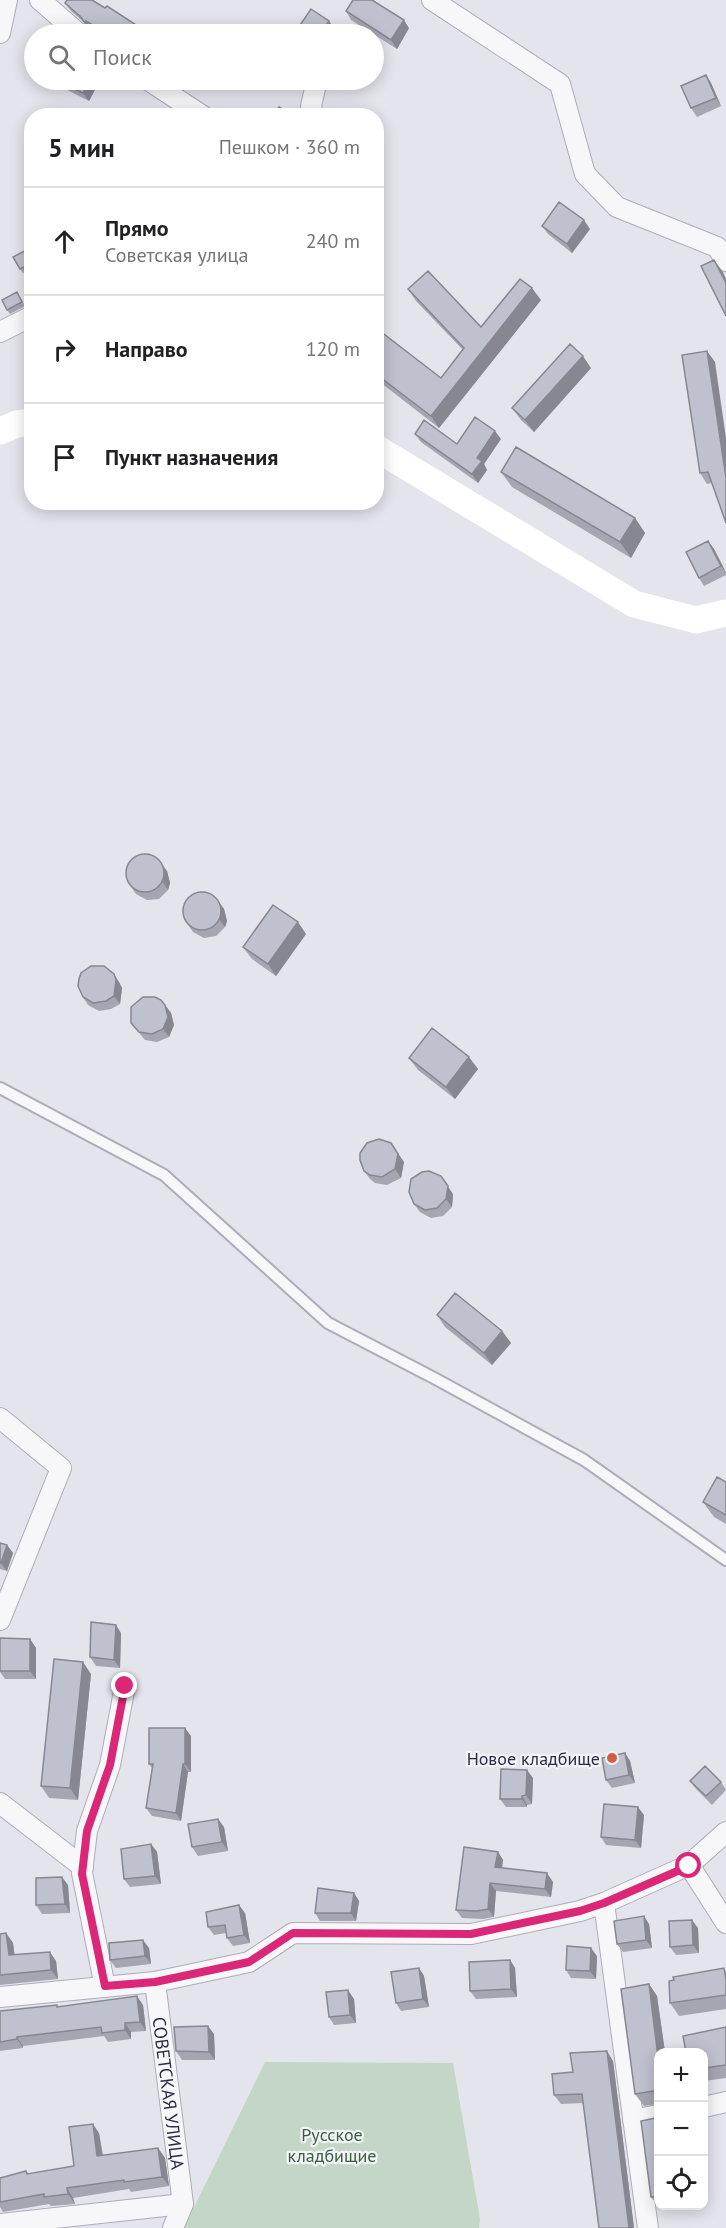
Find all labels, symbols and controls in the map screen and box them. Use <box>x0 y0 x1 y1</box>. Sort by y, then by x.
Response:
search box <box>24 24 384 90</box>
icon: search <box>45 41 78 74</box>
text: Поиск <box>93 43 152 71</box>
text: 5 мин <box>48 131 115 164</box>
text: Пешком · 360 m <box>219 134 360 160</box>
text: Прямо <box>105 214 168 242</box>
icon: ahead <box>48 225 81 258</box>
text: 240 m <box>306 228 360 254</box>
text: Советская улица <box>105 242 248 268</box>
icon: right <box>48 333 81 366</box>
text: Направо <box>105 335 188 363</box>
text: 120 m <box>306 336 360 362</box>
icon: arrive <box>48 441 81 474</box>
text: Пункт назначения <box>105 443 278 471</box>
route end <box>111 1672 137 1698</box>
place label: Новое кладбище <box>467 1747 600 1770</box>
marker: Новое кладбище <box>605 1751 619 1765</box>
route start <box>675 1852 701 1878</box>
street label: СОВЕТСКАЯ УЛИЦА <box>148 2015 190 2171</box>
map controls <box>654 2048 708 2210</box>
button: + <box>654 2048 708 2102</box>
button: − <box>654 2102 708 2156</box>
park label: Русское кладбищие <box>288 2123 376 2167</box>
button: locate <box>654 2156 708 2210</box>

